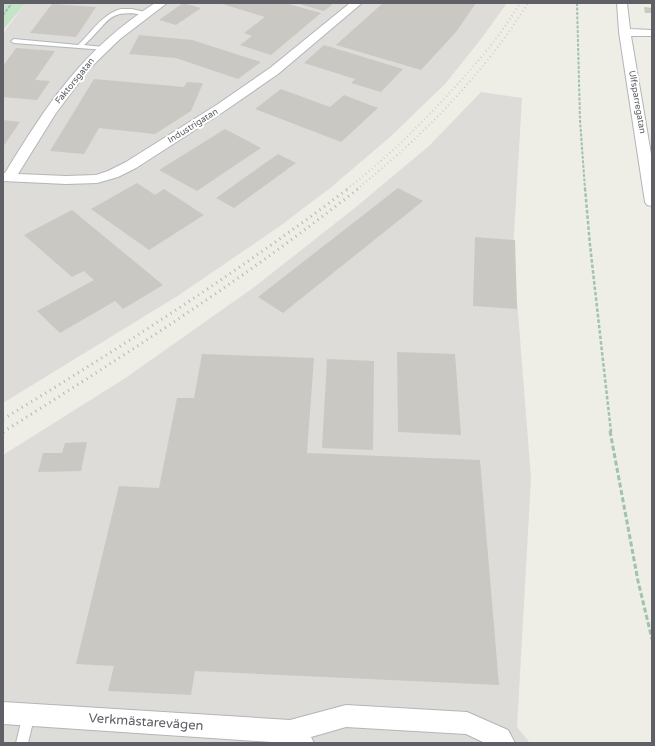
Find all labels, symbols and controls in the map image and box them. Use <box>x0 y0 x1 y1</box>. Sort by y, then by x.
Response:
street label: Faktorsgatan <box>53 56 97 106</box>
street label: Ulfsparregatan <box>626 70 648 134</box>
street label: Industrigatan <box>166 106 220 146</box>
street label: Verkmästarevägen <box>88 710 204 734</box>

